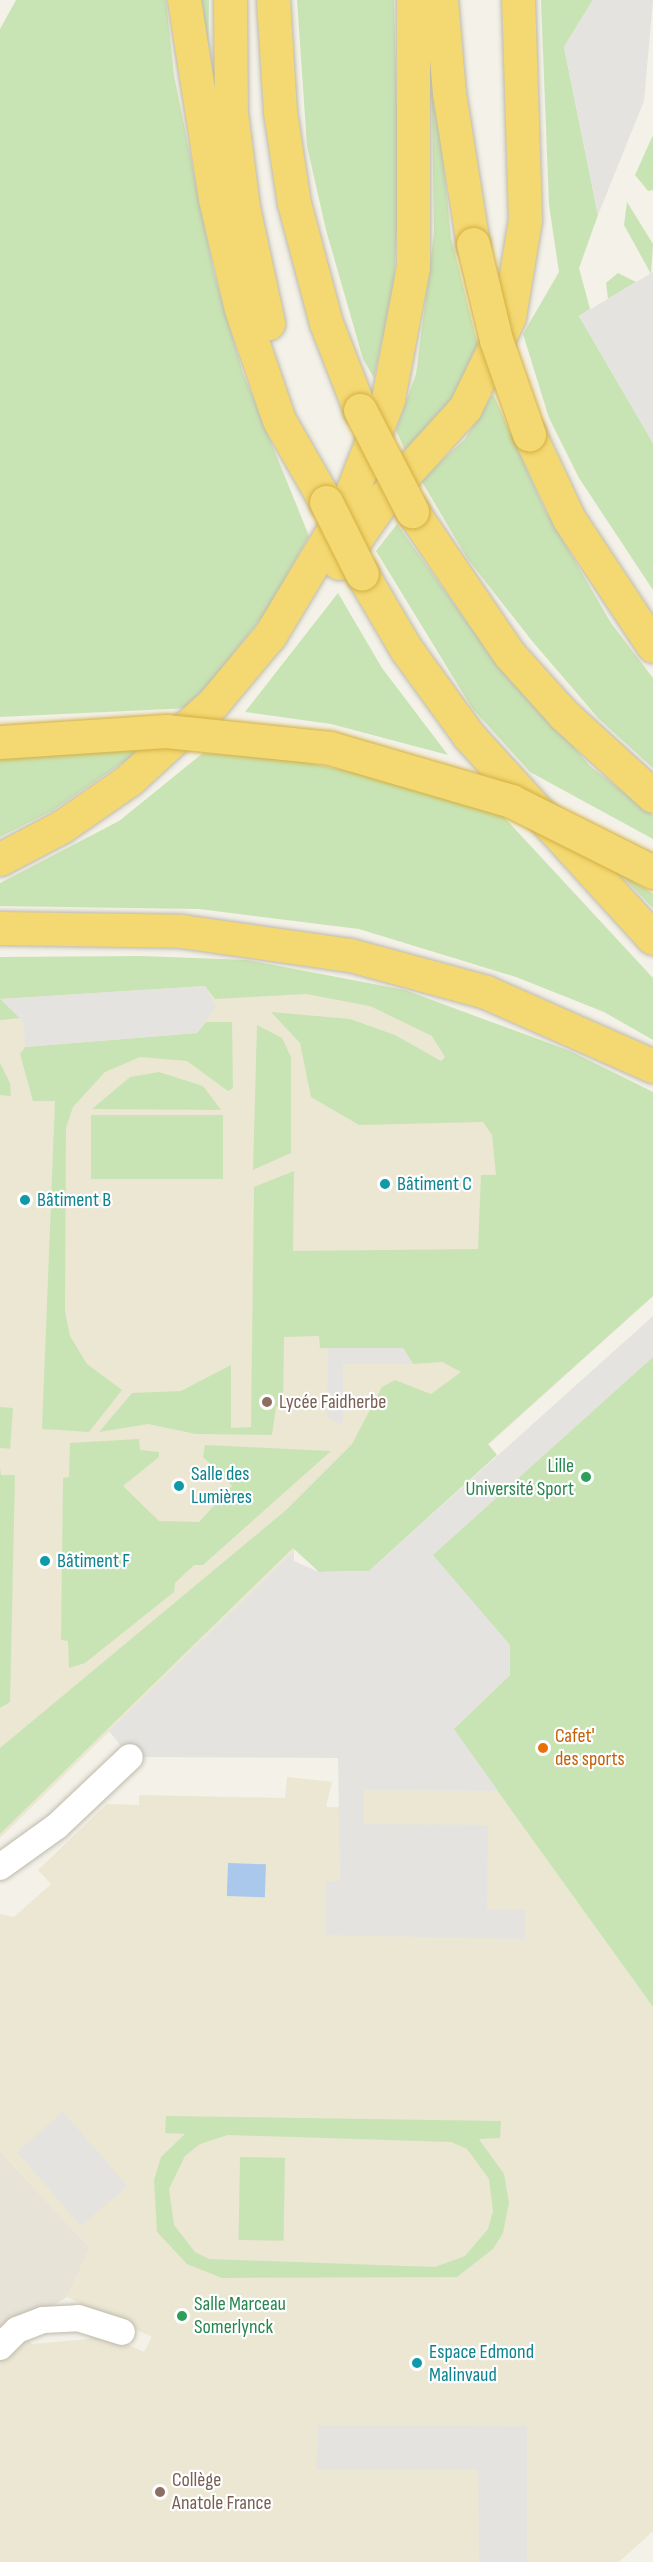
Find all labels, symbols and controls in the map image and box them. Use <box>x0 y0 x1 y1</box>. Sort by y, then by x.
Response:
place label: Bâtiment C <box>397 1172 472 1196</box>
marker: Bâtiment C <box>378 1177 392 1191</box>
place label: Bâtiment B <box>37 1188 111 1212</box>
marker: Bâtiment B <box>18 1193 32 1207</box>
place label: Lycée Faidherbe <box>279 1390 386 1414</box>
marker: Lycée Faidherbe <box>260 1395 274 1409</box>
place label: Lille Université Sport <box>465 1454 574 1501</box>
place label: Salle des Lumières <box>191 1462 252 1509</box>
marker: Lille Université Sport <box>579 1470 593 1484</box>
marker: Salle des Lumières <box>172 1479 186 1493</box>
place label: Bâtiment F <box>57 1549 130 1573</box>
marker: Bâtiment F <box>38 1554 52 1568</box>
place label: Cafet' des sports <box>555 1724 625 1771</box>
marker: Cafet' des sports <box>536 1741 550 1755</box>
place label: Salle Marceau Somerlynck <box>194 2292 286 2339</box>
marker: Salle Marceau Somerlynck <box>175 2309 189 2323</box>
place label: Espace Edmond Malinvaud <box>429 2340 534 2387</box>
marker: Espace Edmond Malinvaud <box>410 2356 424 2370</box>
place label: Collège Anatole France <box>172 2468 272 2515</box>
marker: Collège Anatole France <box>153 2485 167 2499</box>

